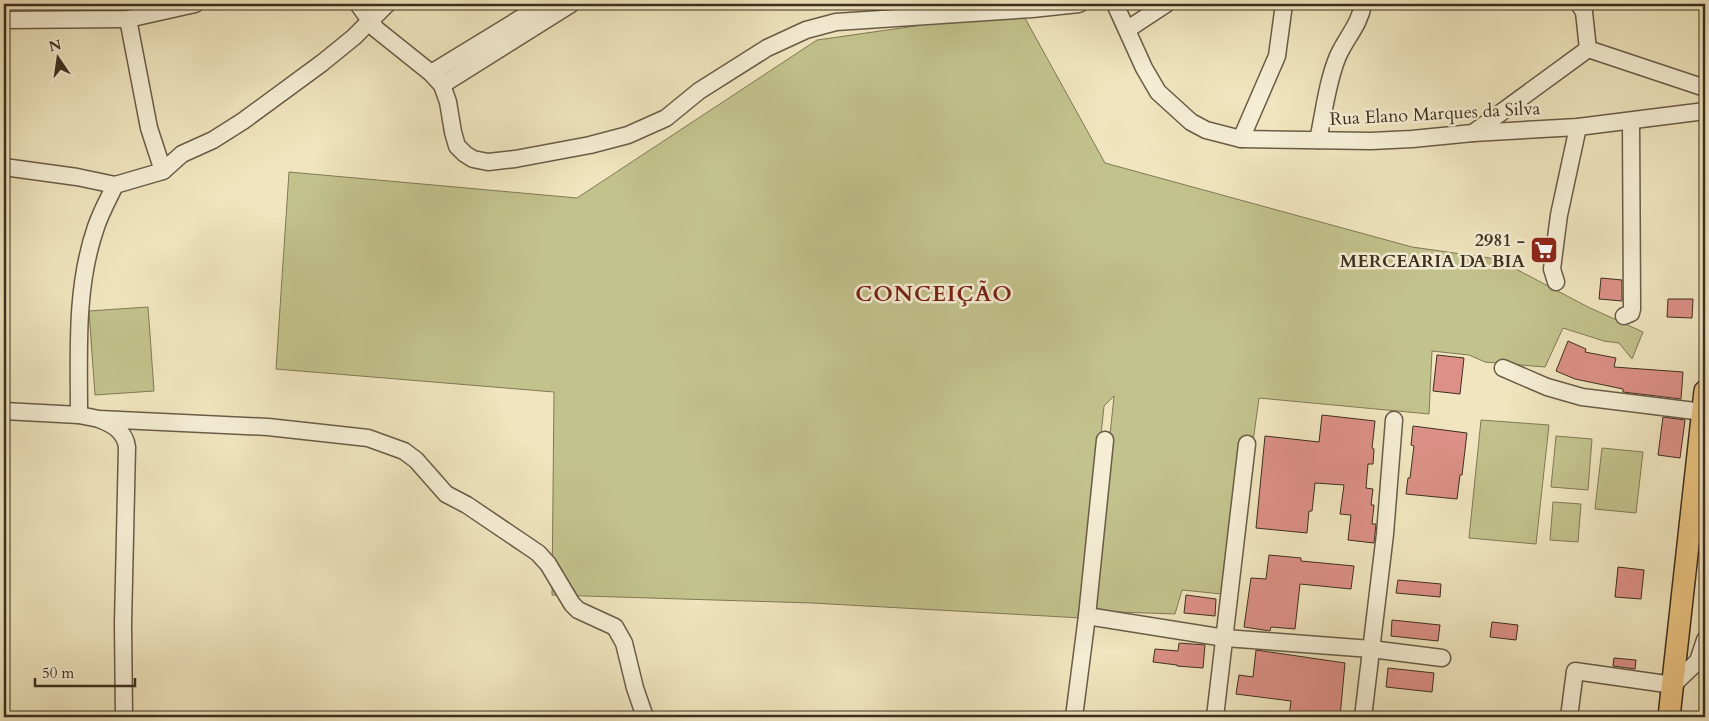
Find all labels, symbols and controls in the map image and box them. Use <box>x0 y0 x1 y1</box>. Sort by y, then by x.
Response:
north arrow <box>32 32 82 82</box>
text: N <box>47 35 63 56</box>
street label: Rua Elano Marques da Silva <box>1329 96 1541 132</box>
place label: 2981 - MERCEARIA DA BIA <box>1340 228 1525 274</box>
supermarket icon: 2981 - MERCEARIA DA BIA <box>1529 235 1559 265</box>
district label: CONCEIÇÃO <box>855 279 1013 309</box>
scale bar <box>35 656 135 688</box>
text: 50 m <box>42 663 74 683</box>

